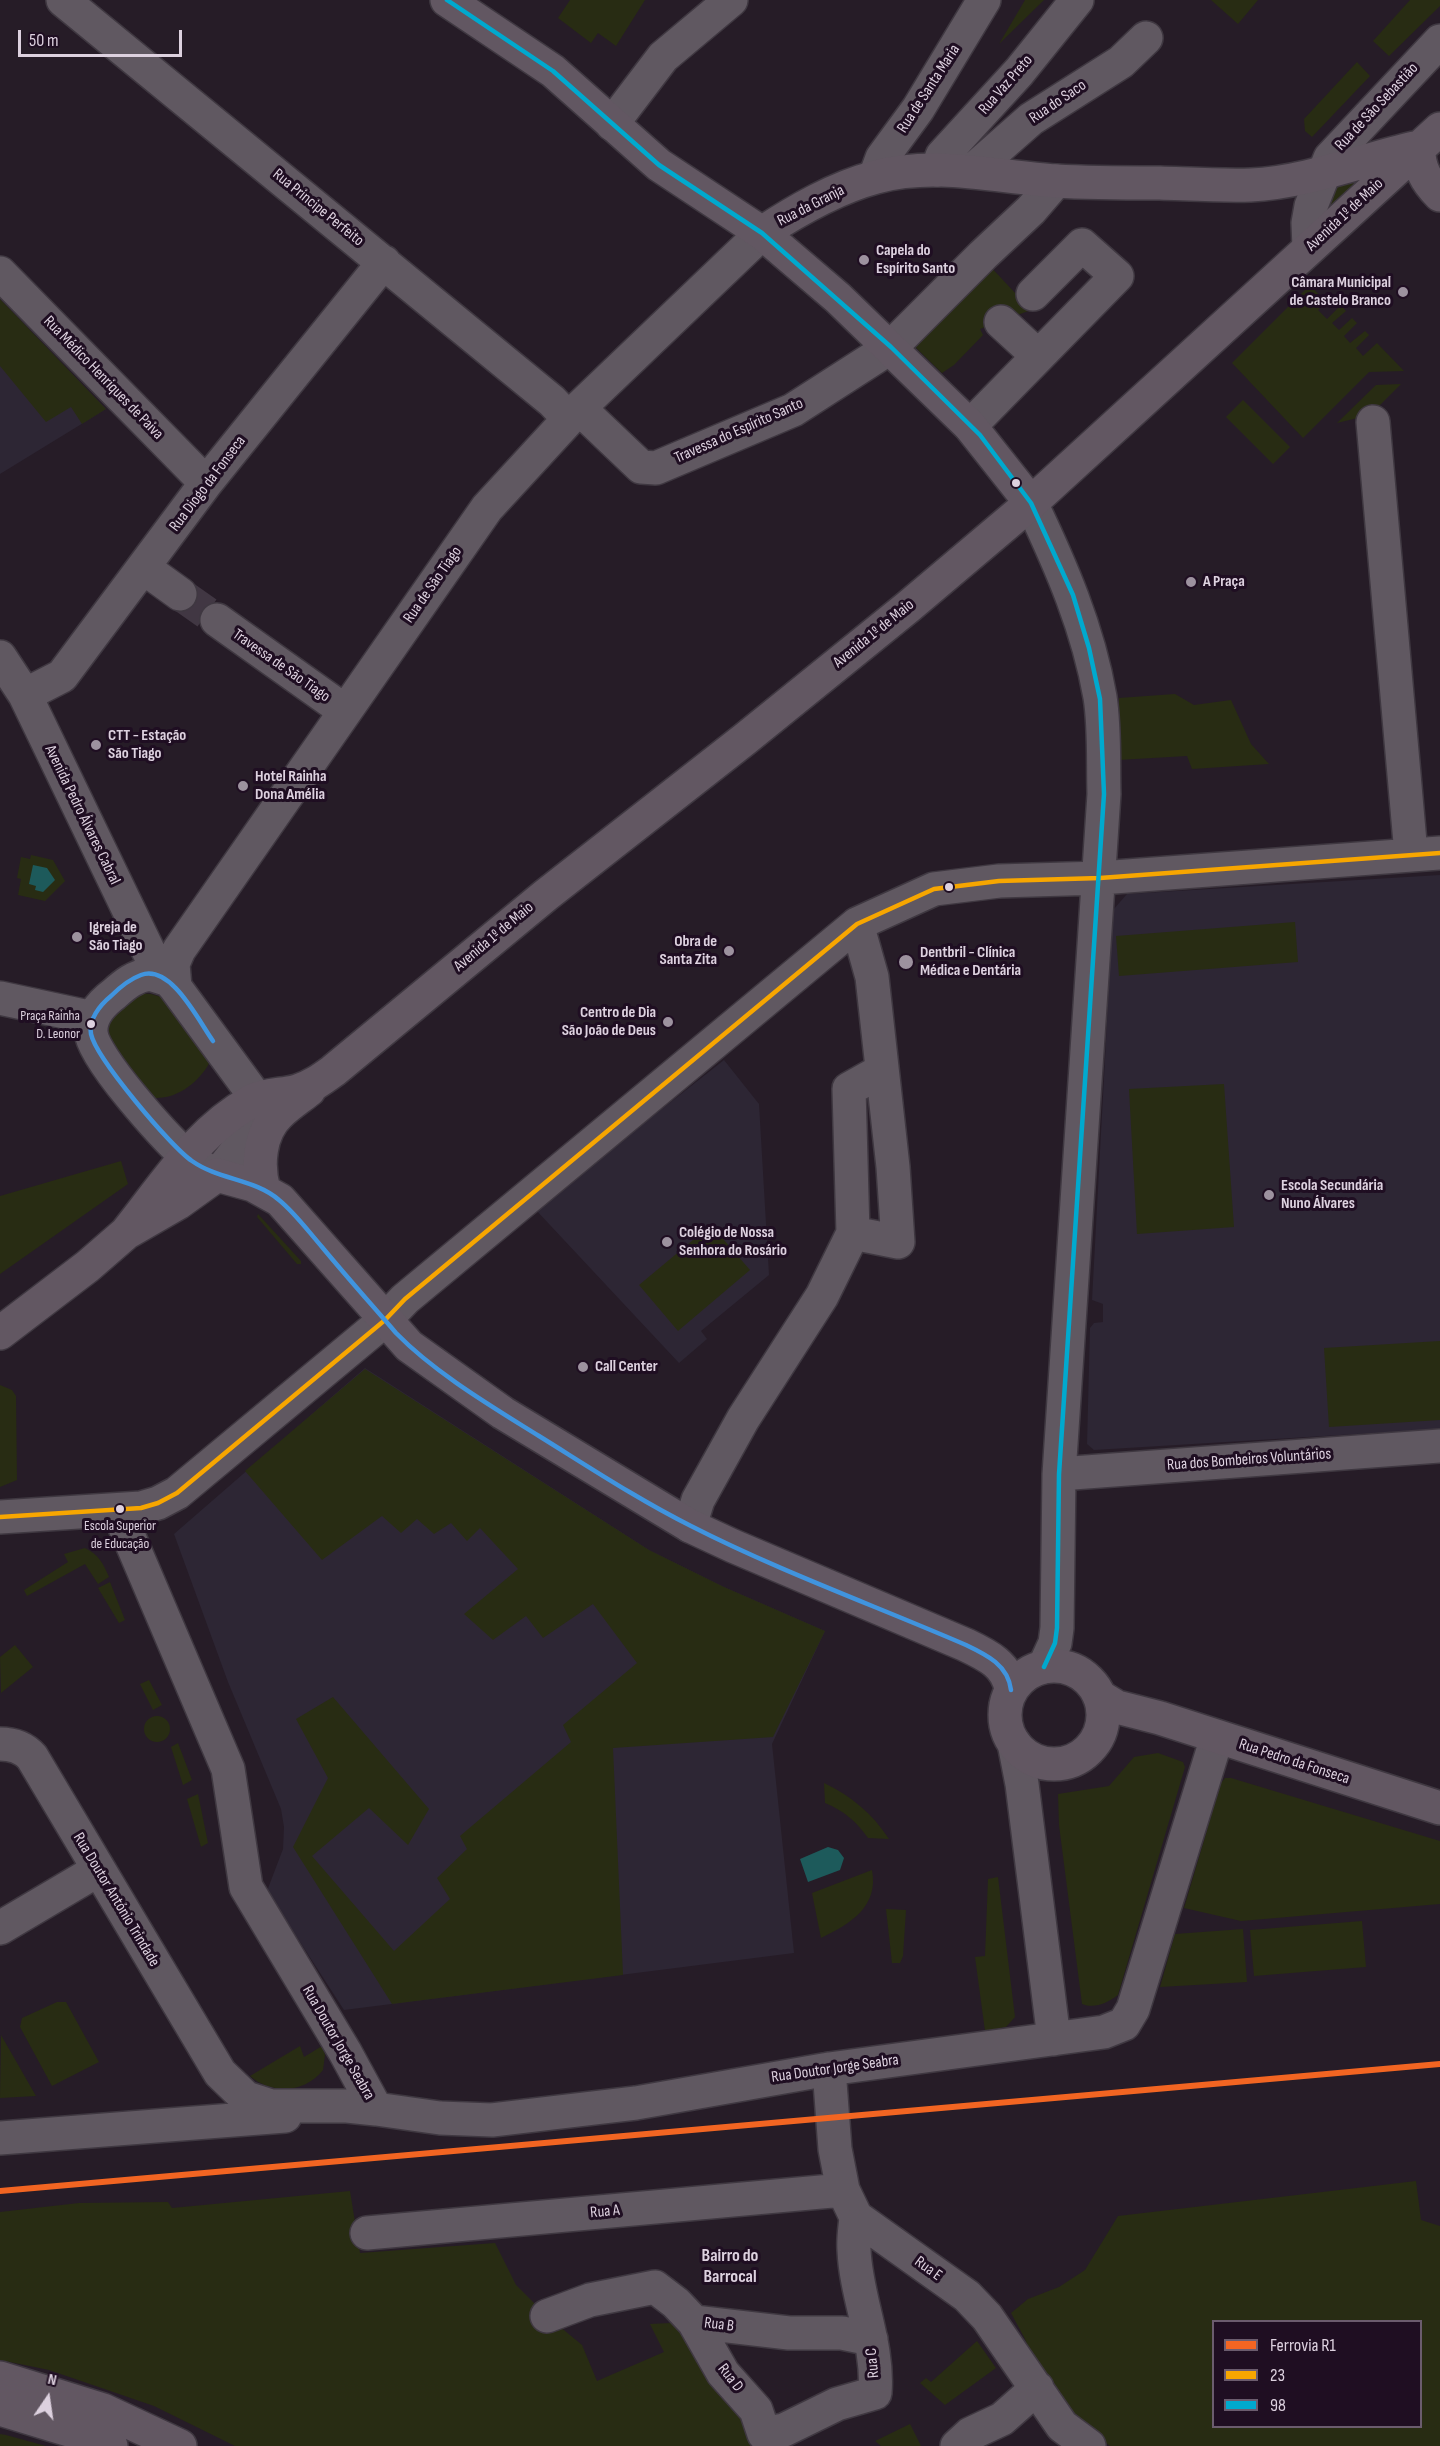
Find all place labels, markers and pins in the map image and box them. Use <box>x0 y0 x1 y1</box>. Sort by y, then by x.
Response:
place label: Capela do Espírito Santo <box>876 241 955 279</box>
marker: Capela do Espírito Santo <box>857 253 871 267</box>
place label: Câmara Municipal de Castelo Branco <box>1289 273 1391 311</box>
marker: Câmara Municipal de Castelo Branco <box>1396 285 1410 299</box>
unlabelled marker <box>1010 477 1022 489</box>
place label: A Praça <box>1203 572 1245 592</box>
marker: A Praça <box>1184 575 1198 589</box>
place label: CTT - Estação São Tiago <box>108 726 186 764</box>
marker: CTT - Estação São Tiago <box>89 738 103 752</box>
place label: Hotel Rainha Dona Amélia <box>255 767 327 805</box>
marker: Hotel Rainha Dona Amélia <box>236 779 250 793</box>
unlabelled marker <box>943 881 955 893</box>
place label: Igreja de São Tiago <box>89 918 143 956</box>
marker: Igreja de São Tiago <box>70 930 84 944</box>
place label: Obra de Santa Zita <box>660 932 717 970</box>
place label: Dentbril - Clínica Médica e Dentária <box>920 943 1021 981</box>
marker: Obra de Santa Zita <box>722 944 736 958</box>
marker: Dentbril - Clínica Médica e Dentária <box>897 953 915 971</box>
place label: Centro de Dia São João de Deus <box>562 1003 656 1041</box>
place label: Praça Rainha D. Leonor <box>20 1008 80 1040</box>
marker: Centro de Dia São João de Deus <box>661 1015 675 1029</box>
marker: Praça Rainha D. Leonor <box>85 1018 97 1030</box>
place label: Escola Secundária Nuno Álvares <box>1281 1176 1383 1214</box>
marker: Escola Secundária Nuno Álvares <box>1262 1188 1276 1202</box>
place label: Colégio de Nossa Senhora do Rosário <box>679 1223 787 1261</box>
marker: Colégio de Nossa Senhora do Rosário <box>660 1235 674 1249</box>
place label: Call Center <box>595 1357 658 1377</box>
marker: Call Center <box>576 1360 590 1374</box>
marker: Escola Superior de Educação <box>114 1503 126 1515</box>
place label: Escola Superior de Educação <box>84 1518 156 1550</box>

